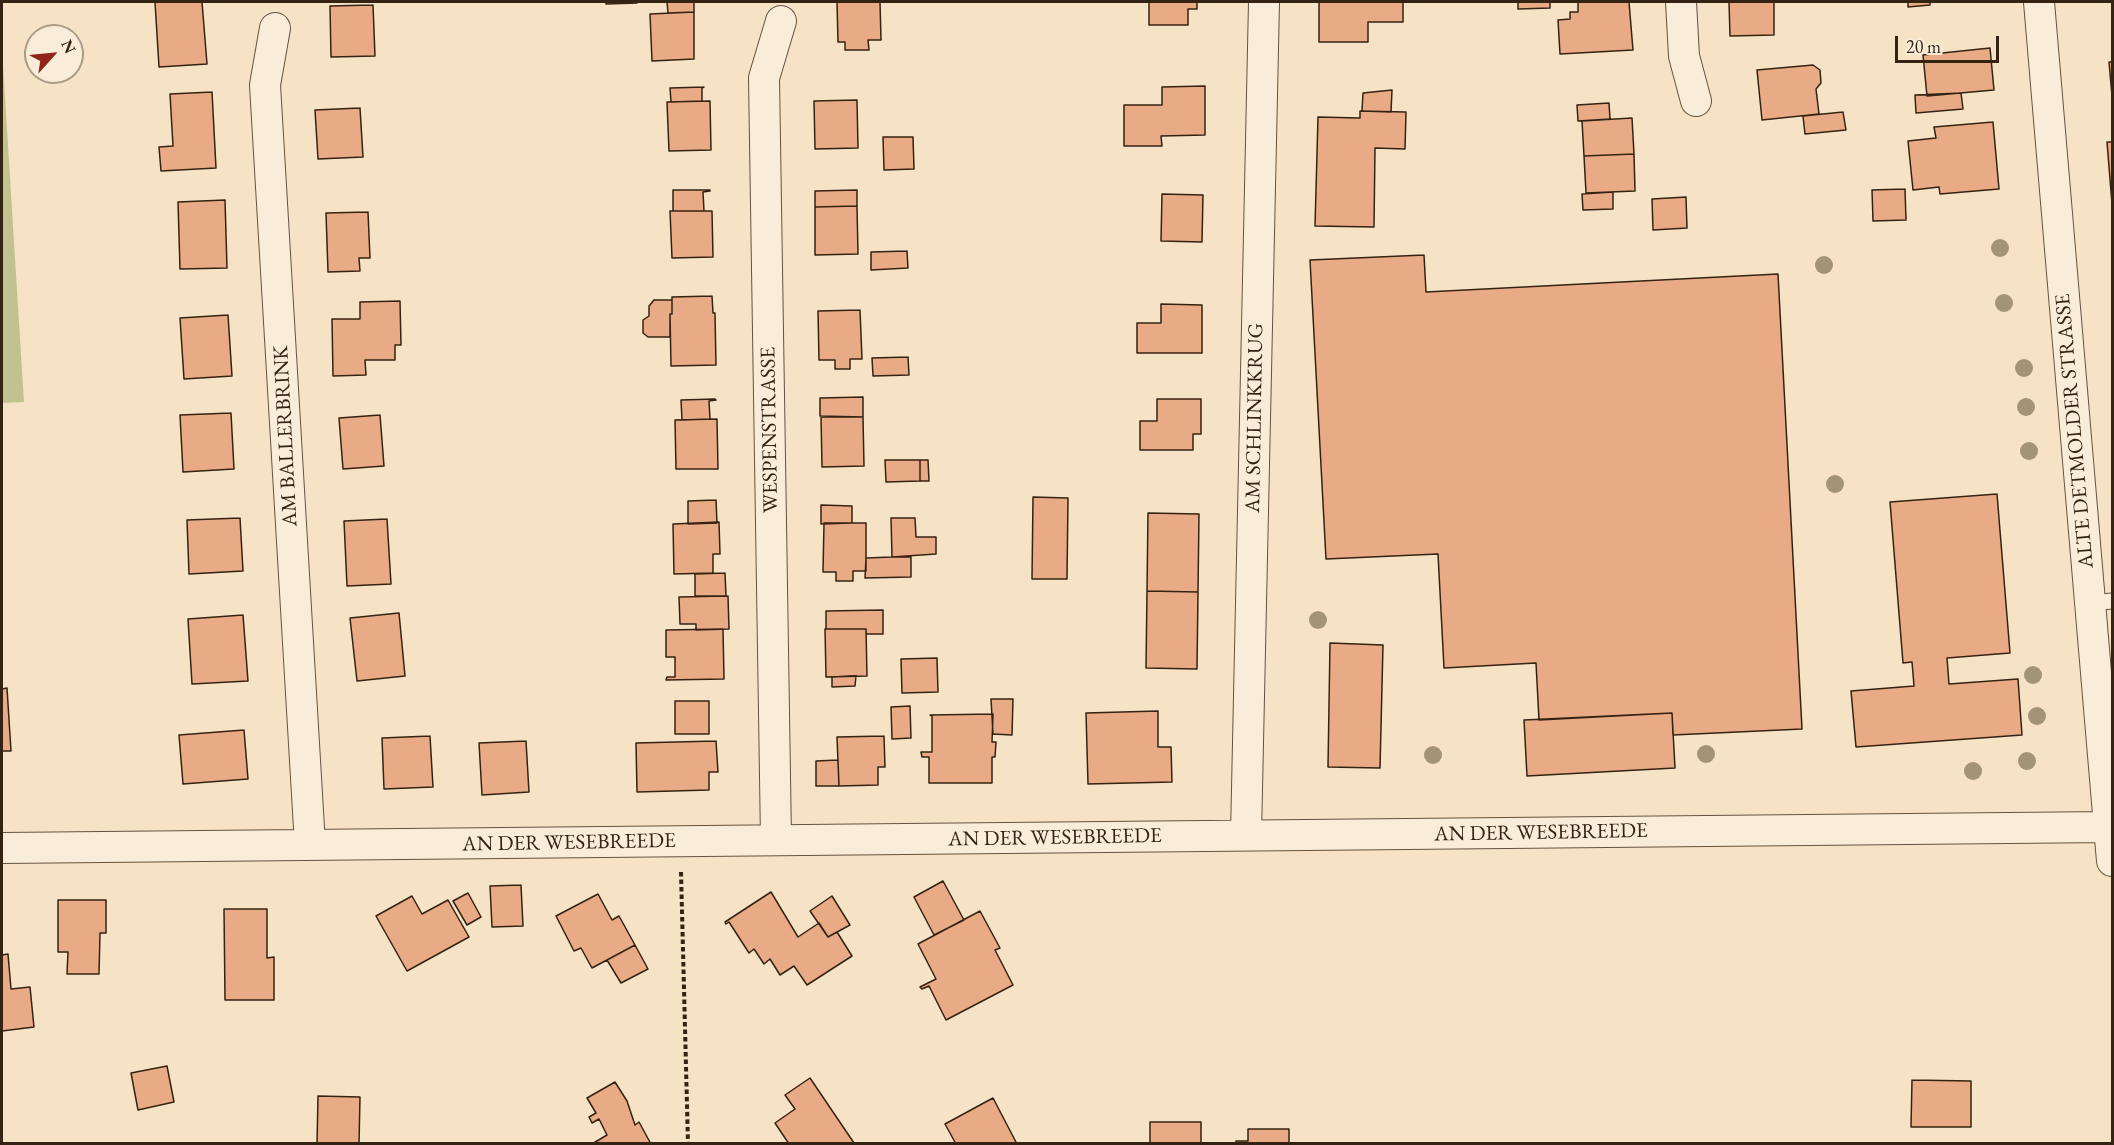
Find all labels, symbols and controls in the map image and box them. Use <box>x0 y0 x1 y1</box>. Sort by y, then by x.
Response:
north arrow <box>24 24 84 84</box>
scale bar <box>1898 24 2002 62</box>
text: 20 m <box>1906 35 1941 58</box>
text: N <box>56 36 81 57</box>
street label: ALTE DETMOLDER STRASSE <box>2050 293 2100 569</box>
street label: AM SCHLINKKRUG <box>1241 323 1269 513</box>
street label: AM BALLERBRINK <box>269 345 303 527</box>
street label: WESPENSTRASSE <box>756 347 784 513</box>
street label: AN DER WESEBREEDE <box>1434 819 1648 847</box>
street label: AN DER WESEBREEDE <box>948 824 1162 852</box>
street label: AN DER WESEBREEDE <box>462 829 676 857</box>

